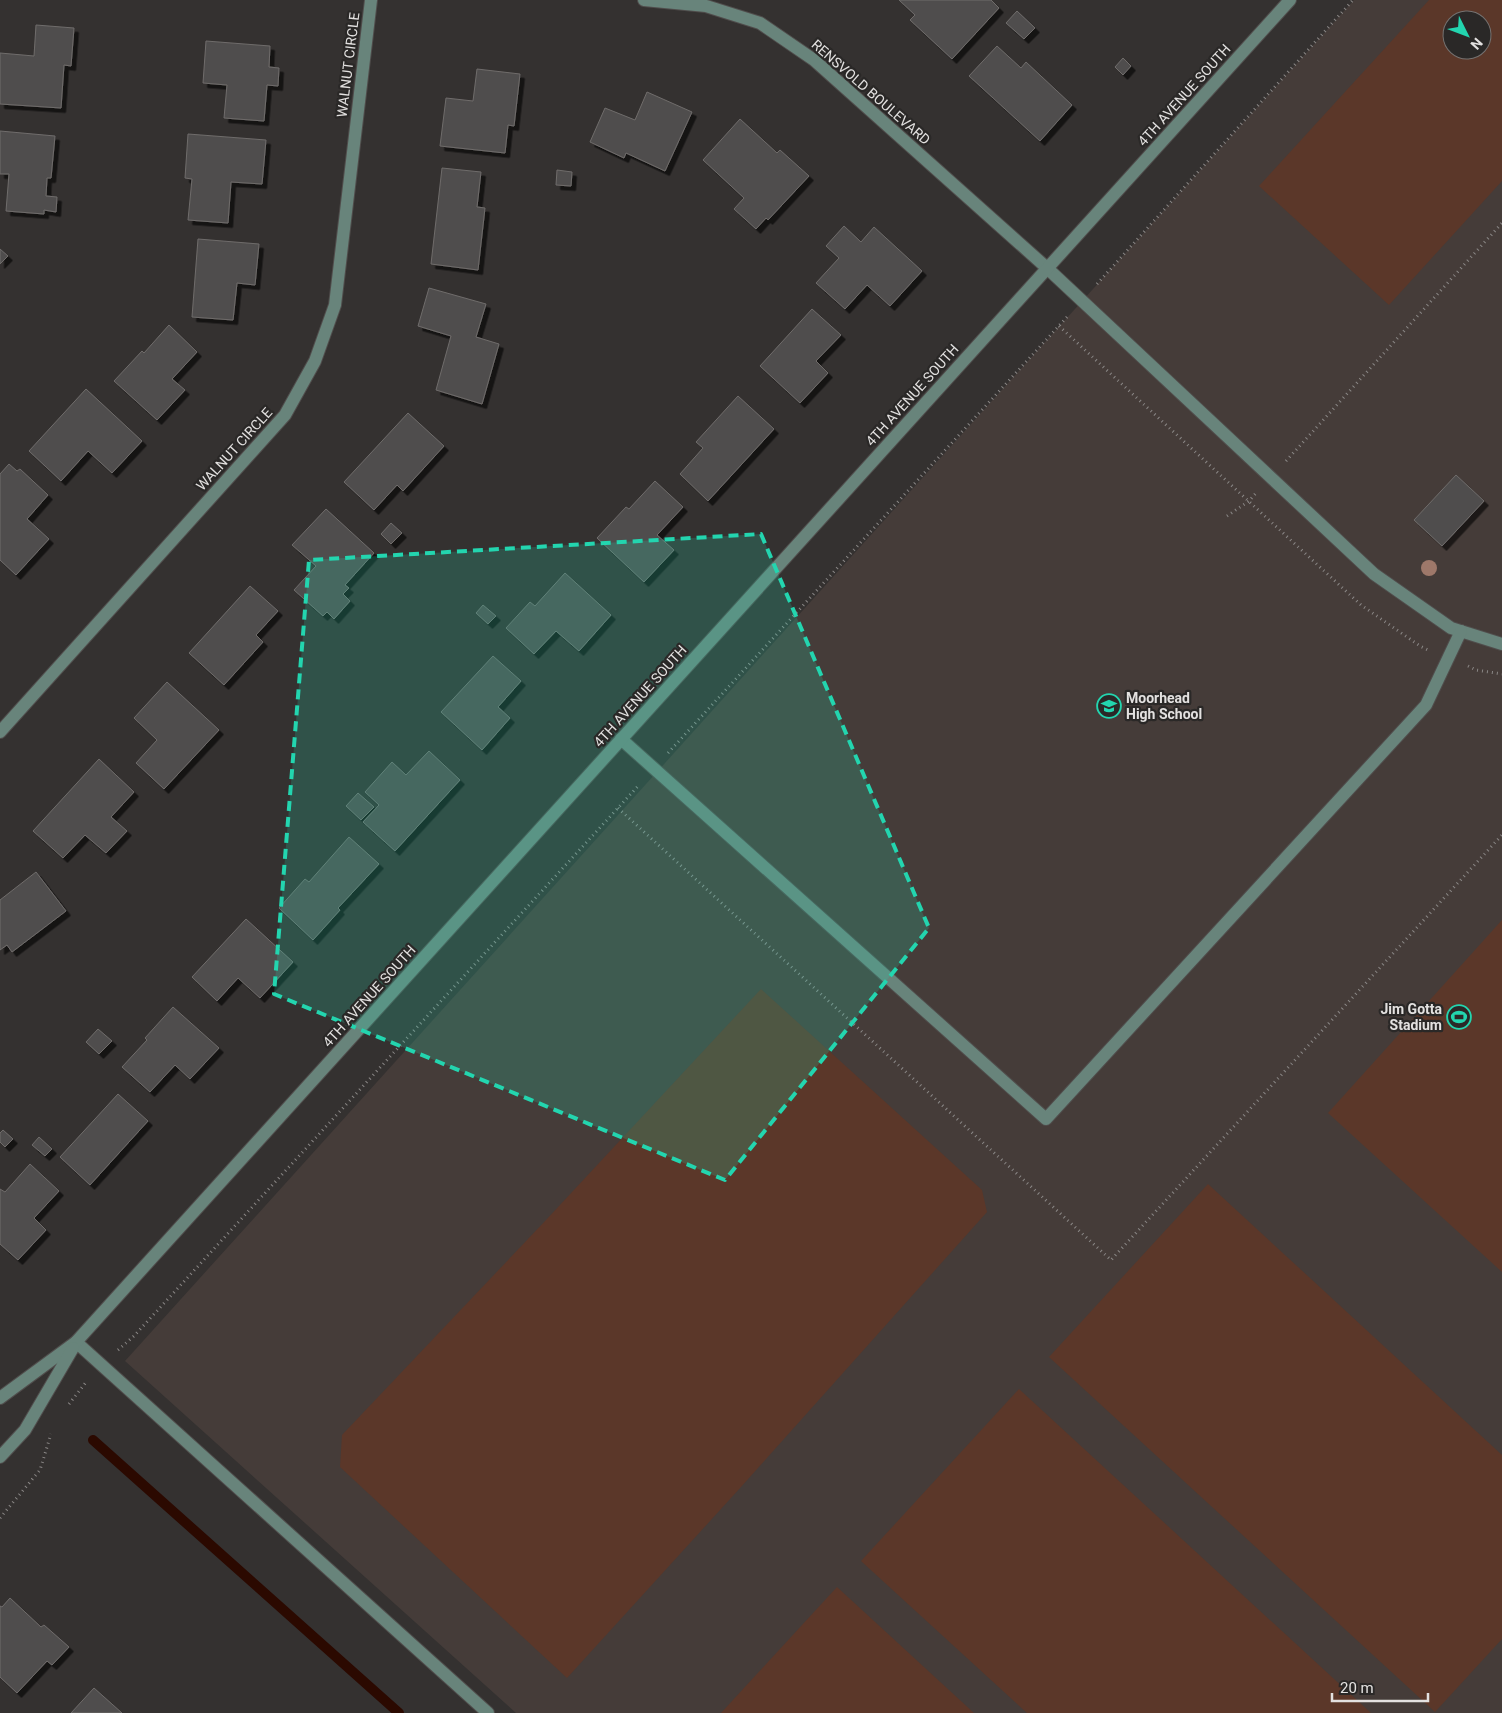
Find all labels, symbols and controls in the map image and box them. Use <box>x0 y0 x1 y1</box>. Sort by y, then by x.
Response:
north arrow <box>1442 10 1492 60</box>
street label: WALNUT CIRCLE <box>334 12 362 118</box>
text: N <box>1467 35 1486 53</box>
street label: RENSVOLD BOULEVARD <box>808 36 934 148</box>
street label: 4TH AVENUE SOUTH <box>1134 41 1234 149</box>
street label: 4TH AVENUE SOUTH <box>862 341 962 449</box>
street label: WALNUT CIRCLE <box>193 404 275 494</box>
street label: 4TH AVENUE SOUTH <box>590 642 690 750</box>
place label: Moorhead High School <box>1126 690 1202 722</box>
school or university icon: Moorhead High School <box>1096 693 1122 719</box>
street label: 4TH AVENUE SOUTH <box>319 942 419 1050</box>
place label: Jim Gotta Stadium <box>1380 1001 1443 1033</box>
sports icon: Jim Gotta Stadium <box>1446 1004 1472 1030</box>
scale bar <box>1332 1670 1428 1702</box>
text: 20 m <box>1340 1679 1374 1697</box>

